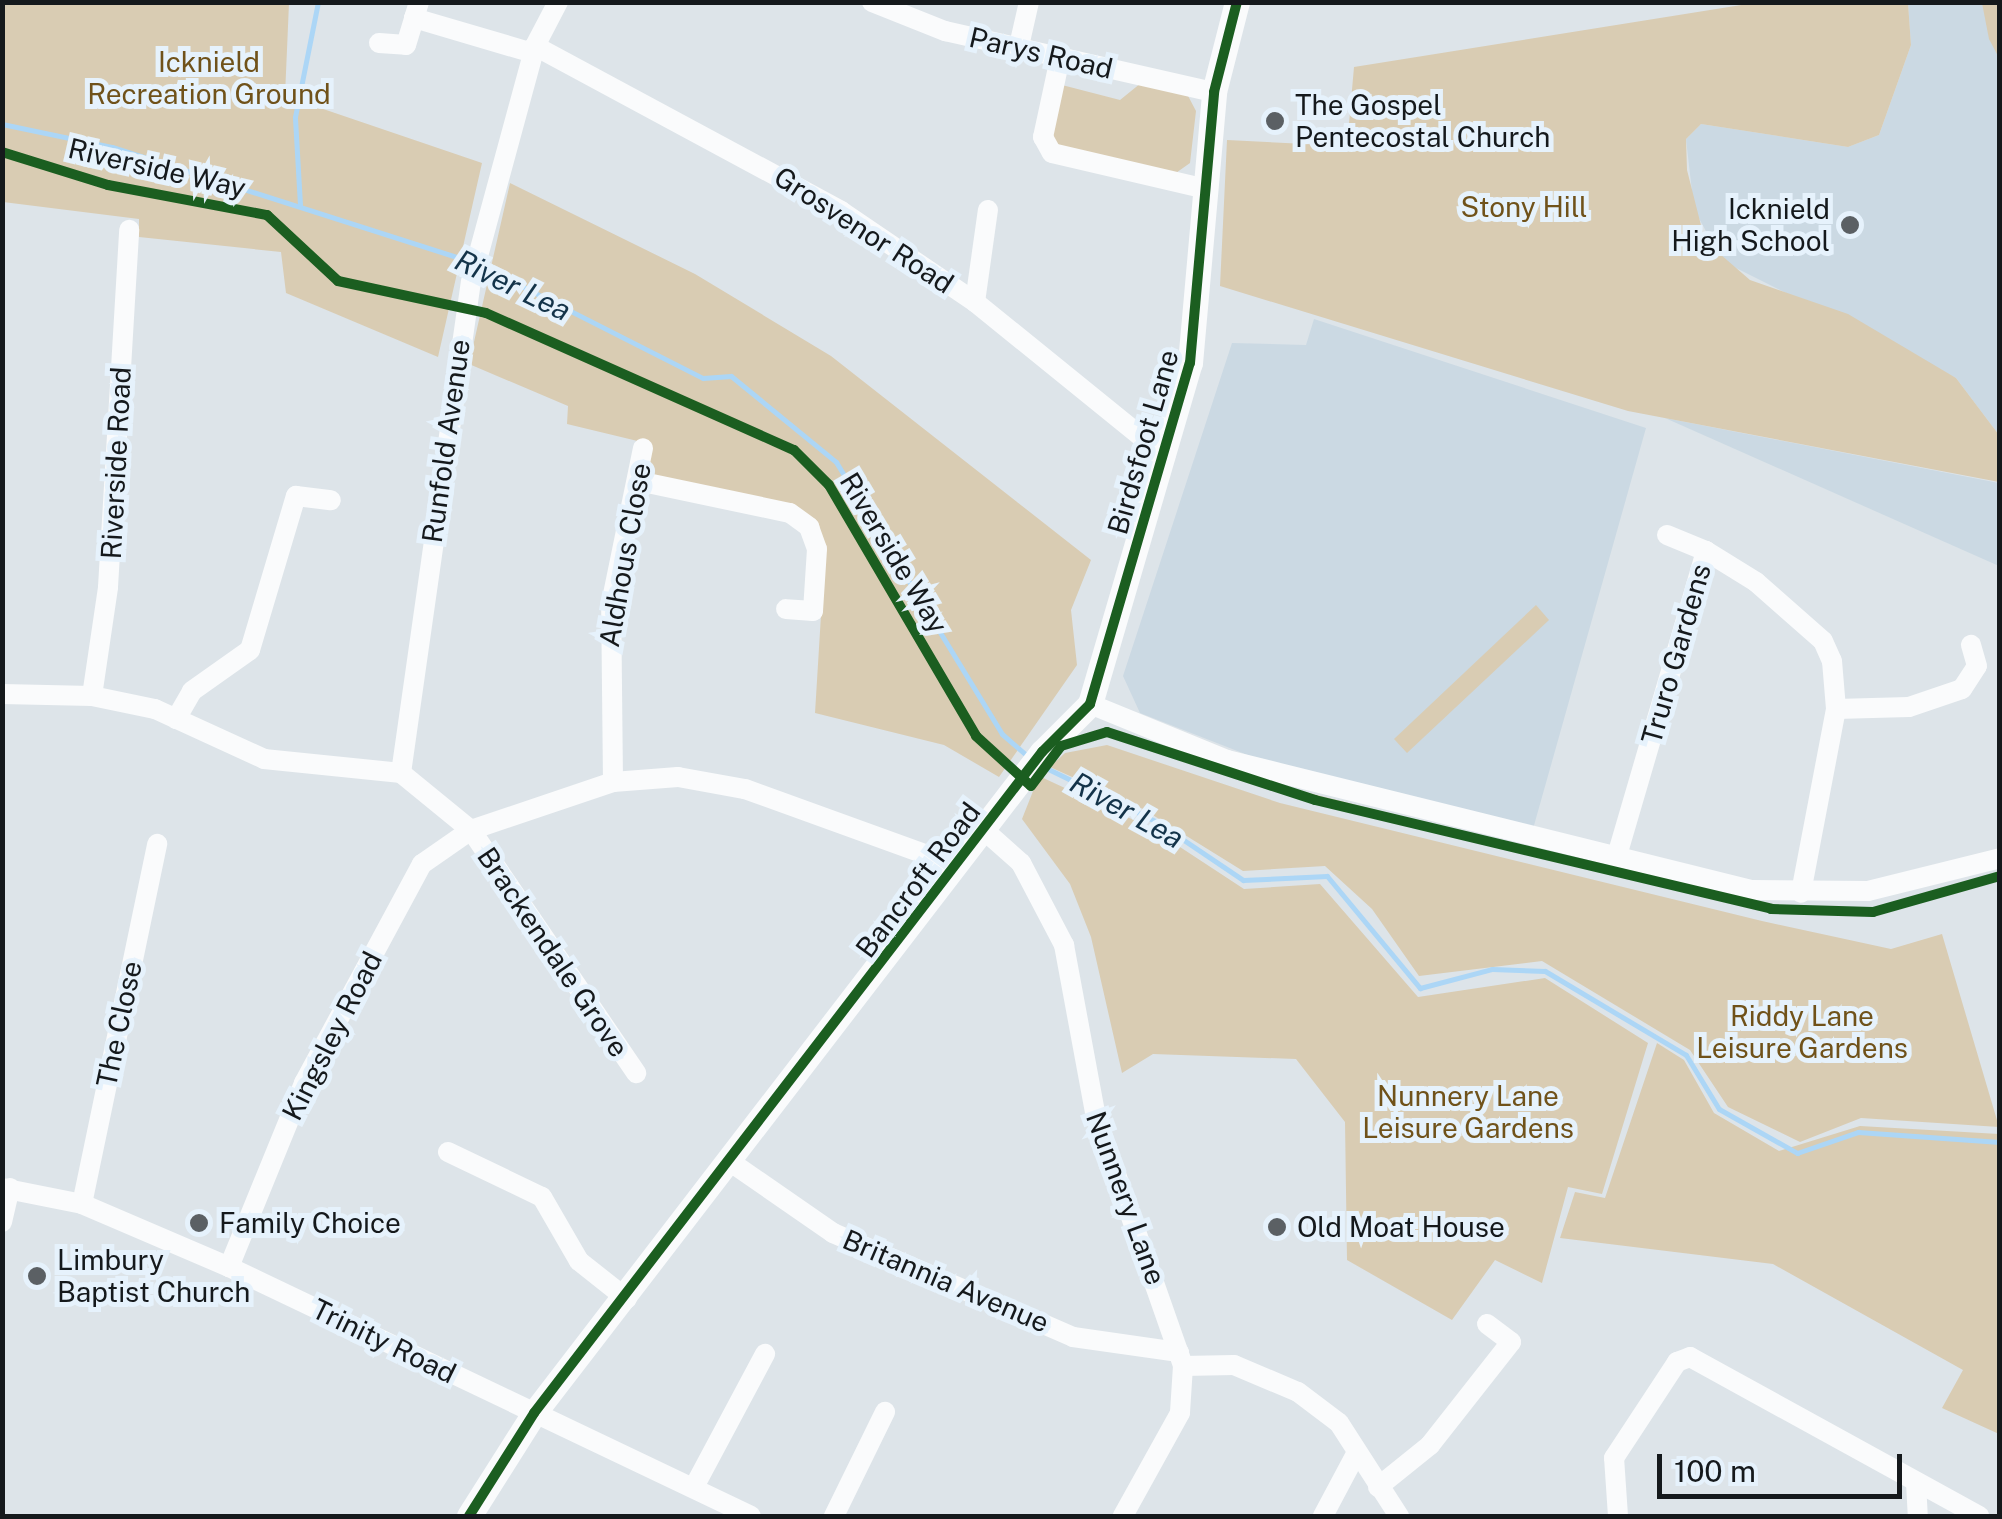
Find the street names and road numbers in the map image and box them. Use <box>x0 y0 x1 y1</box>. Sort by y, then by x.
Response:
street label: Parys Road <box>966 20 1116 86</box>
street label: Riverside Way <box>64 131 250 205</box>
street label: Grosvenor Road <box>768 160 960 300</box>
street label: Runfold Avenue <box>415 337 477 545</box>
street label: Birdsfoot Lane <box>1101 346 1185 538</box>
street label: Riverside Road <box>94 366 138 560</box>
street label: Aldhous Close <box>592 460 658 650</box>
street label: Riverside Way <box>833 466 955 640</box>
street label: Truro Gardens <box>1634 560 1718 748</box>
street label: Bancroft Road <box>849 796 987 964</box>
street label: Brackendale Grove <box>470 841 636 1063</box>
street label: Kingsley Road <box>275 946 389 1126</box>
street label: The Close <box>89 958 149 1090</box>
street label: Nunnery Lane <box>1079 1107 1173 1289</box>
street label: Britannia Avenue <box>838 1222 1054 1340</box>
street label: Trinity Road <box>307 1292 461 1390</box>

